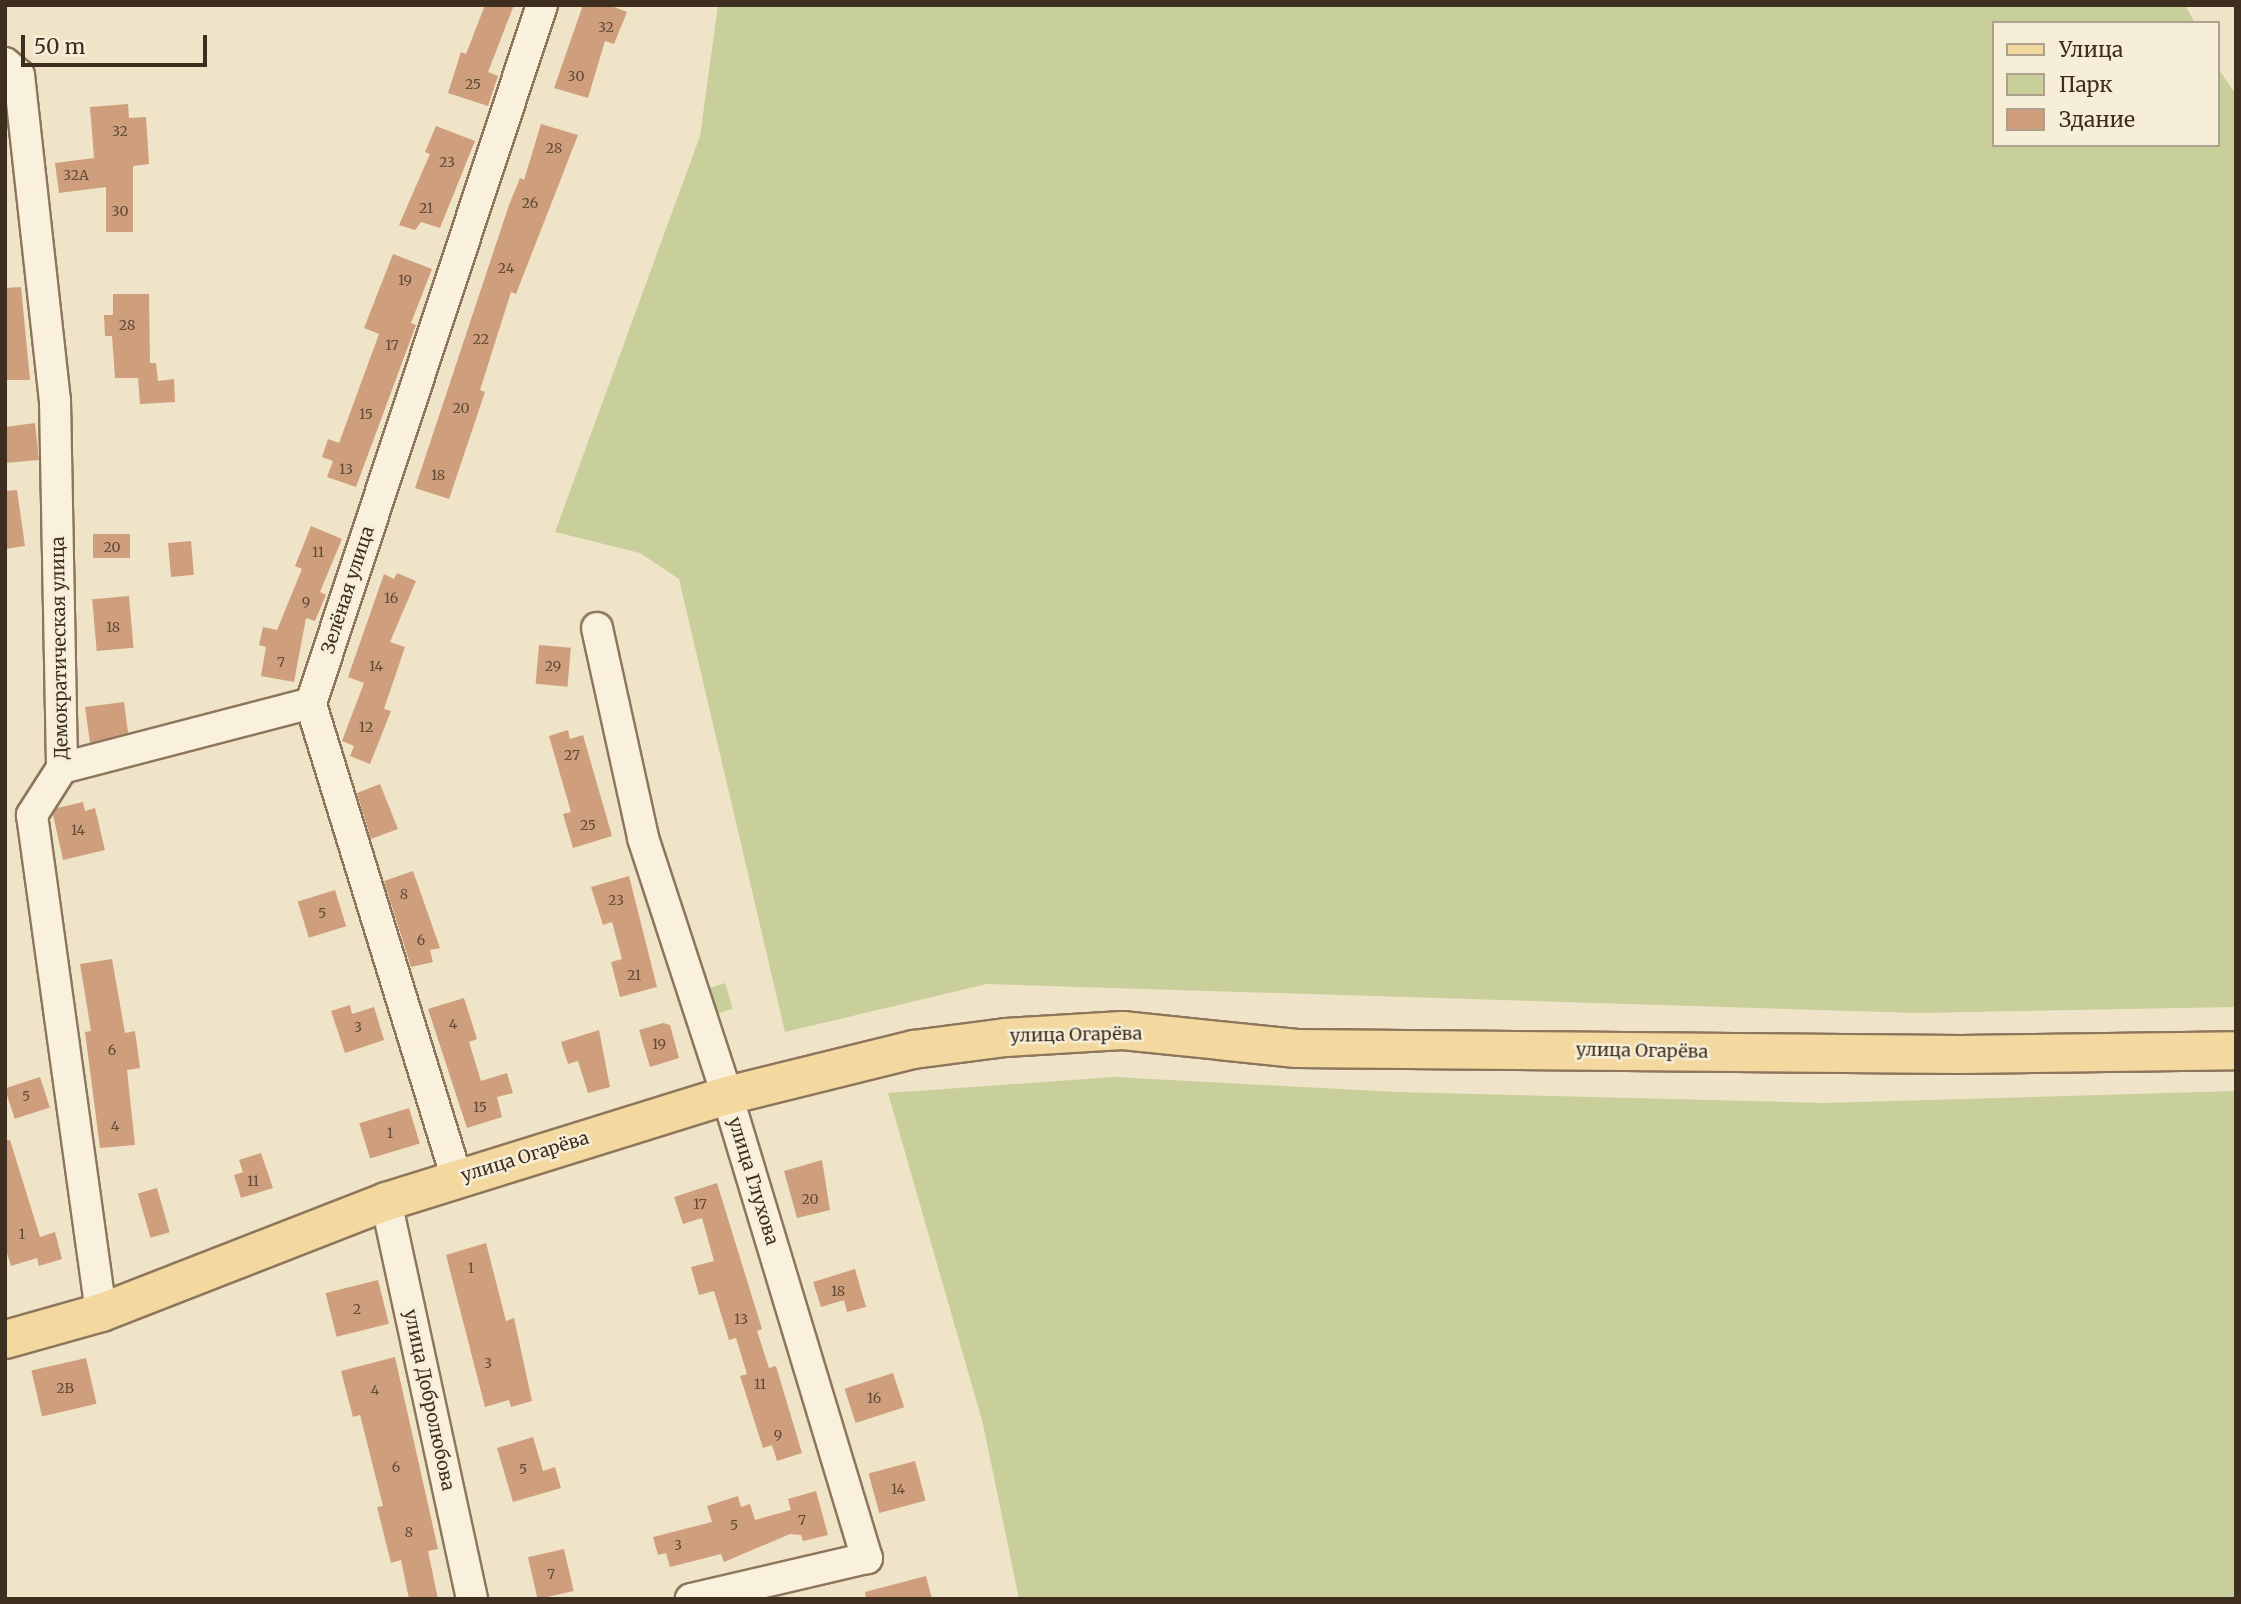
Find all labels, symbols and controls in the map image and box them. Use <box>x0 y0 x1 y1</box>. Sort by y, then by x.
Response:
house number: 32 <box>598 19 614 35</box>
scale bar <box>24 21 210 65</box>
legend <box>1993 21 2220 147</box>
text: 50 m <box>34 33 85 60</box>
text: Улица <box>2059 36 2123 63</box>
house number: 30 <box>568 68 584 84</box>
text: Парк <box>2059 71 2113 98</box>
house number: 25 <box>465 76 481 92</box>
text: Здание <box>2059 106 2135 133</box>
house number: 32 <box>112 123 128 139</box>
house number: 28 <box>546 140 562 156</box>
house number: 23 <box>439 154 455 170</box>
house number: 32А <box>63 167 89 183</box>
house number: 26 <box>522 195 538 211</box>
house number: 21 <box>419 200 433 216</box>
house number: 30 <box>112 203 128 219</box>
house number: 24 <box>498 260 514 276</box>
house number: 19 <box>398 272 412 288</box>
house number: 28 <box>119 317 135 333</box>
house number: 22 <box>473 331 489 347</box>
house number: 17 <box>385 337 399 353</box>
house number: 20 <box>452 400 470 416</box>
house number: 15 <box>359 406 373 422</box>
house number: 13 <box>339 461 353 477</box>
house number: 18 <box>431 467 445 483</box>
street label: Зелёная улица <box>317 524 379 656</box>
street label: Демократическая улица <box>47 536 73 760</box>
house number: 20 <box>103 539 121 555</box>
house number: 11 <box>312 544 324 560</box>
house number: 16 <box>384 590 398 606</box>
house number: 9 <box>302 594 310 610</box>
house number: 18 <box>106 619 120 635</box>
house number: 7 <box>277 654 285 670</box>
house number: 14 <box>369 658 383 674</box>
house number: 29 <box>545 658 561 674</box>
house number: 12 <box>359 719 373 735</box>
house number: 27 <box>564 747 580 763</box>
house number: 25 <box>580 817 596 833</box>
house number: 14 <box>71 822 85 838</box>
house number: 8 <box>400 886 408 902</box>
house number: 23 <box>608 892 624 908</box>
house number: 5 <box>318 905 326 921</box>
house number: 6 <box>417 932 425 948</box>
house number: 21 <box>627 967 641 983</box>
house number: 4 <box>449 1016 457 1032</box>
house number: 3 <box>354 1019 362 1035</box>
street label: улица Огарёва <box>1010 1023 1142 1047</box>
house number: 19 <box>652 1036 666 1052</box>
street label: улица Огарёва <box>1576 1039 1708 1063</box>
house number: 6 <box>108 1042 116 1058</box>
house number: 5 <box>22 1088 30 1104</box>
house number: 15 <box>473 1099 487 1115</box>
street label: улица Глухова <box>723 1114 783 1248</box>
house number: 4 <box>111 1118 119 1134</box>
house number: 1 <box>387 1125 393 1141</box>
street label: улица Огарёва <box>459 1127 591 1187</box>
house number: 11 <box>247 1173 259 1189</box>
house number: 20 <box>801 1191 819 1207</box>
house number: 17 <box>693 1196 707 1212</box>
house number: 1 <box>19 1226 25 1242</box>
house number: 1 <box>468 1260 474 1276</box>
house number: 18 <box>831 1283 845 1299</box>
house number: 2 <box>353 1301 361 1317</box>
street label: улица Добролюбова <box>399 1307 459 1493</box>
house number: 13 <box>734 1311 748 1327</box>
house number: 3 <box>484 1355 492 1371</box>
house number: 11 <box>754 1376 766 1392</box>
house number: 2В <box>56 1380 74 1396</box>
house number: 4 <box>371 1382 379 1398</box>
house number: 16 <box>867 1390 881 1406</box>
house number: 9 <box>774 1427 782 1443</box>
house number: 6 <box>392 1459 400 1475</box>
house number: 5 <box>519 1461 527 1477</box>
house number: 14 <box>891 1481 905 1497</box>
house number: 7 <box>798 1512 806 1528</box>
house number: 5 <box>730 1517 738 1533</box>
house number: 8 <box>405 1524 413 1540</box>
house number: 3 <box>674 1537 682 1553</box>
house number: 7 <box>547 1566 555 1582</box>

